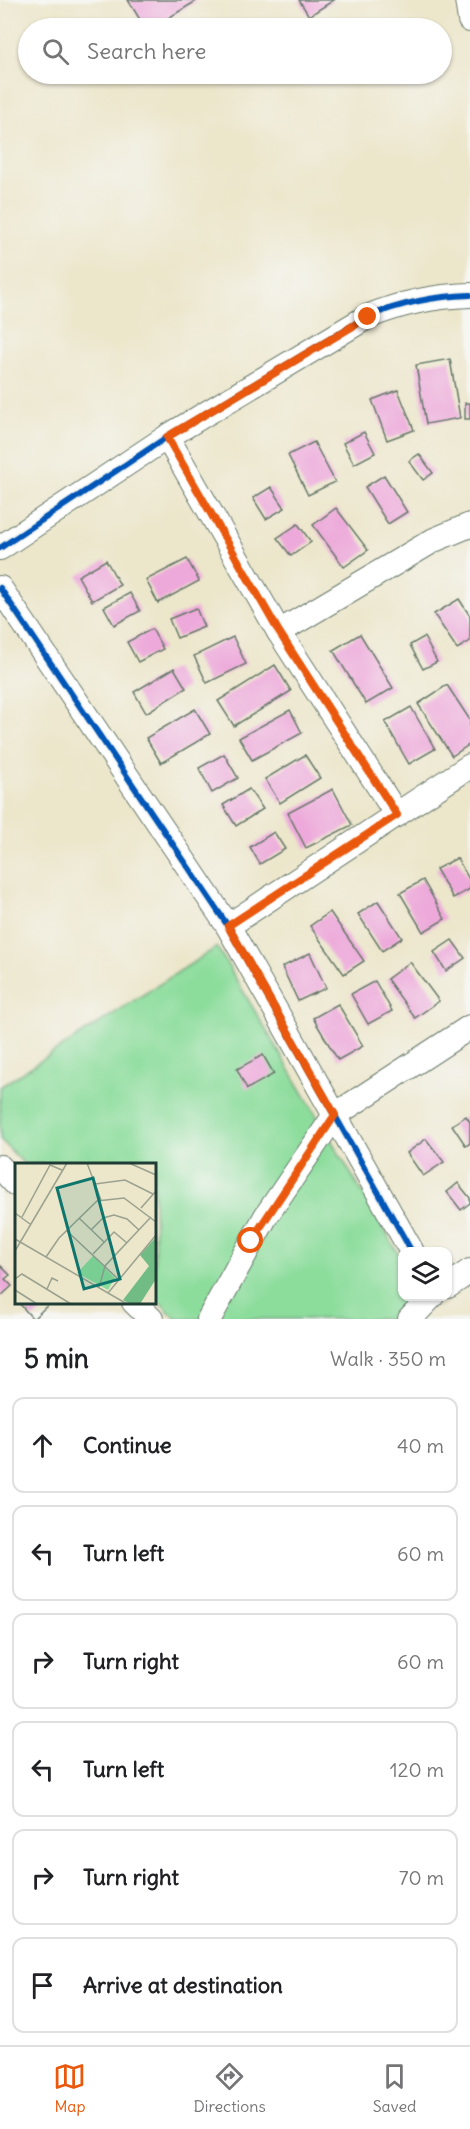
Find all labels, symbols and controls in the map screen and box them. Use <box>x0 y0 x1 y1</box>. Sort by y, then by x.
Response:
search box <box>18 18 452 84</box>
icon: search <box>39 35 72 68</box>
text: Search here <box>87 37 206 65</box>
route end <box>354 303 380 329</box>
inset map <box>15 1163 156 1304</box>
route start <box>237 1227 263 1253</box>
map controls <box>398 1247 452 1301</box>
button: layers <box>398 1247 452 1301</box>
text: 5 min <box>24 1342 89 1375</box>
text: Walk · 350 m <box>330 1346 446 1371</box>
icon: ahead <box>26 1429 59 1462</box>
text: Continue <box>83 1431 172 1459</box>
text: 40 m <box>397 1433 444 1458</box>
icon: left <box>26 1537 59 1570</box>
text: Turn left <box>83 1539 164 1567</box>
text: 60 m <box>397 1541 444 1566</box>
icon: right <box>26 1645 59 1678</box>
text: Turn right <box>83 1647 179 1675</box>
text: 60 m <box>397 1649 444 1674</box>
icon: left <box>26 1753 59 1786</box>
text: Turn left <box>83 1755 164 1783</box>
text: 120 m <box>390 1757 444 1782</box>
icon: right <box>26 1861 59 1894</box>
text: Turn right <box>83 1863 179 1891</box>
text: 70 m <box>399 1865 444 1890</box>
icon: arrive <box>26 1969 59 2002</box>
text: Arrive at destination <box>83 1971 283 1999</box>
tab: Map <box>53 2060 86 2116</box>
tab: Directions <box>193 2060 266 2116</box>
tab: Saved <box>373 2060 417 2116</box>

